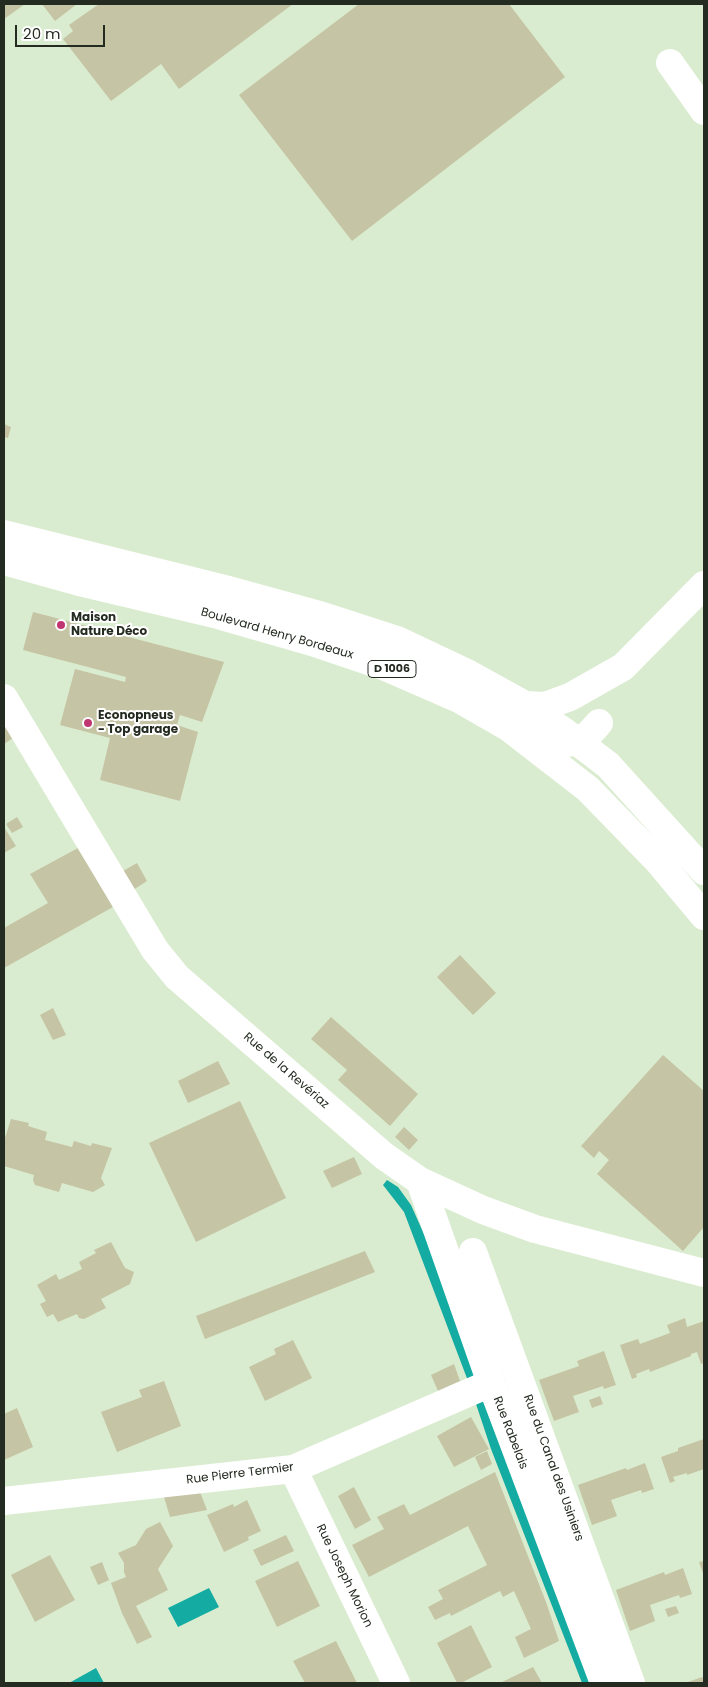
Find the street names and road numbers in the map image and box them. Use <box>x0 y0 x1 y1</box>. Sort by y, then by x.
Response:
street label: Boulevard Henry Bordeaux <box>199 605 355 663</box>
road number: D 1006 <box>368 661 416 678</box>
street label: Rue de la Revériaz <box>240 1030 332 1112</box>
street label: Rue du Canal des Usiniers <box>520 1393 586 1543</box>
street label: Rue Rabelais <box>490 1395 530 1471</box>
street label: Rue Pierre Termier <box>185 1460 295 1488</box>
street label: Rue Joseph Morion <box>313 1522 375 1630</box>

